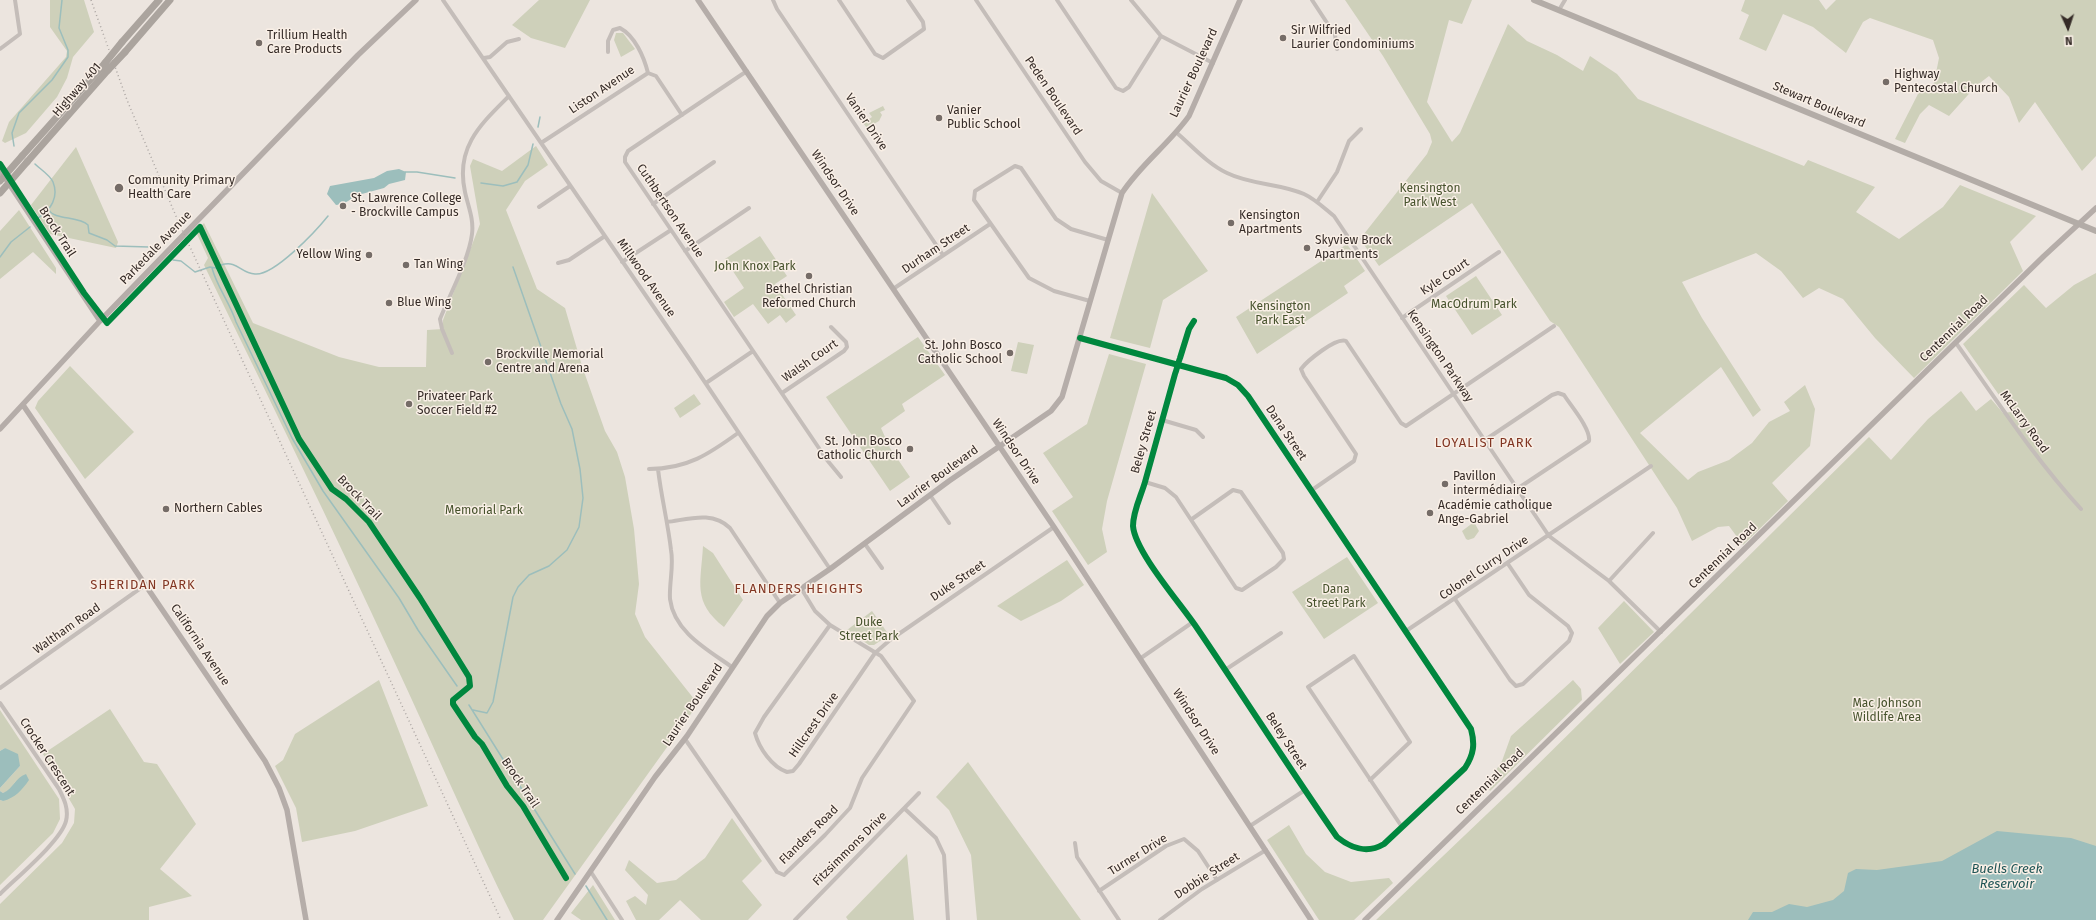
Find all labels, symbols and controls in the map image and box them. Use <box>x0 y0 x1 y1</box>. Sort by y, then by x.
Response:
north arrow <box>2048 8 2088 48</box>
place label: Sir Wilfried Laurier Condominiums <box>1291 24 1414 52</box>
street label: Laurier Boulevard <box>1167 26 1221 120</box>
place label: Trillium Health Care Products <box>267 29 348 57</box>
marker: Sir Wilfried Laurier Condominiums <box>1278 33 1288 43</box>
text: N <box>2065 34 2073 47</box>
marker: Trillium Health Care Products <box>254 38 264 48</box>
street label: Peden Boulevard <box>1021 54 1085 138</box>
street label: Highway 401 <box>50 60 104 120</box>
street label: Liston Avenue <box>566 63 638 117</box>
place label: Highway Pentecostal Church <box>1894 68 1998 96</box>
marker: Highway Pentecostal Church <box>1881 77 1891 87</box>
street label: Stewart Boulevard <box>1770 79 1868 131</box>
street label: Vanier Drive <box>842 91 890 153</box>
place label: Vanier Public School <box>947 104 1020 132</box>
marker: Vanier Public School <box>934 113 944 123</box>
street label: Windsor Drive <box>808 147 862 219</box>
street label: Cuthbertson Avenue <box>633 161 707 261</box>
place label: Community Primary Health Care <box>128 174 235 202</box>
marker: Community Primary Health Care <box>113 182 125 194</box>
park label: Kensington Park West <box>1400 182 1460 210</box>
place label: St. Lawrence College - Brockville Campus <box>351 192 462 220</box>
marker: St. Lawrence College - Brockville Campus <box>338 201 348 211</box>
street label: Brock Trail <box>35 204 79 260</box>
street label: Parkedale Avenue <box>117 208 195 288</box>
place label: Kensington Apartments <box>1239 209 1302 237</box>
marker: Kensington Apartments <box>1226 218 1236 228</box>
street label: Durham Street <box>899 221 973 277</box>
place label: Skyview Brock Apartments <box>1315 234 1392 262</box>
street label: Millwood Avenue <box>614 236 678 320</box>
marker: Skyview Brock Apartments <box>1302 243 1312 253</box>
place label: Yellow Wing <box>296 248 361 262</box>
marker: Yellow Wing <box>364 250 374 260</box>
street label: Kyle Court <box>1418 256 1472 298</box>
place label: Tan Wing <box>414 258 463 272</box>
marker: Tan Wing <box>401 260 411 270</box>
park label: John Knox Park <box>714 260 796 274</box>
marker: Bethel Christian Reformed Church <box>804 271 814 281</box>
place label: Bethel Christian Reformed Church <box>762 283 856 311</box>
street label: Centennial Road <box>1917 293 1991 365</box>
place label: Blue Wing <box>397 296 451 310</box>
marker: Blue Wing <box>384 298 394 308</box>
park label: MacOdrum Park <box>1431 298 1517 312</box>
park label: Kensington Park East <box>1250 300 1310 328</box>
street label: Kensington Parkway <box>1404 307 1476 405</box>
street label: Walsh Court <box>779 337 841 385</box>
place label: St. John Bosco Catholic School <box>918 339 1002 367</box>
place label: Brockville Memorial Centre and Arena <box>496 348 604 376</box>
marker: St. John Bosco Catholic School <box>1005 348 1015 358</box>
marker: Brockville Memorial Centre and Arena <box>483 357 493 367</box>
street label: McLarry Road <box>1997 388 2051 456</box>
place label: Privateer Park Soccer Field #2 <box>417 390 497 418</box>
marker: Privateer Park Soccer Field #2 <box>404 399 414 409</box>
street label: Dana Street <box>1262 403 1310 463</box>
street label: Beley Street <box>1128 409 1160 475</box>
street label: Windsor Drive <box>989 416 1043 488</box>
place label: St. John Bosco Catholic Church <box>817 435 902 463</box>
district label: LOYALIST PARK <box>1435 435 1533 451</box>
street label: Laurier Boulevard <box>895 443 981 511</box>
marker: St. John Bosco Catholic Church <box>905 444 915 454</box>
place label: Pavillon intermédiaire <box>1453 470 1527 498</box>
street label: Brock Trail <box>334 472 384 524</box>
marker: Pavillon intermédiaire <box>1440 479 1450 489</box>
place label: Académie catholique Ange-Gabriel <box>1438 499 1552 527</box>
place label: Northern Cables <box>174 502 262 516</box>
marker: Northern Cables <box>161 504 171 514</box>
park label: Memorial Park <box>445 504 523 518</box>
marker: Académie catholique Ange-Gabriel <box>1425 508 1435 518</box>
street label: Centennial Road <box>1686 520 1760 592</box>
street label: Colonel Curry Drive <box>1437 533 1531 603</box>
street label: Duke Street <box>928 557 988 605</box>
district label: SHERIDAN PARK <box>90 577 196 593</box>
district label: FLANDERS HEIGHTS <box>734 581 864 597</box>
park label: Dana Street Park <box>1306 583 1366 611</box>
street label: Waltham Road <box>31 601 103 657</box>
street label: California Avenue <box>167 601 233 689</box>
park label: Duke Street Park <box>839 616 899 644</box>
street label: Laurier Boulevard <box>660 661 726 749</box>
street label: Windsor Drive <box>1169 686 1223 758</box>
street label: Hillcrest Drive <box>786 690 842 760</box>
park label: Mac Johnson Wildlife Area <box>1852 697 1922 725</box>
street label: Beley Street <box>1262 710 1310 772</box>
street label: Crocker Crescent <box>16 715 78 799</box>
street label: Centennial Road <box>1453 746 1527 818</box>
street label: Brock Trail <box>498 755 542 811</box>
street label: Flanders Road <box>777 803 841 867</box>
street label: Fitzsimmons Drive <box>810 809 890 889</box>
street label: Turner Drive <box>1106 831 1170 879</box>
street label: Dobbie Street <box>1172 850 1242 902</box>
water label: Buells Creek Reservoir <box>1972 861 2042 892</box>

